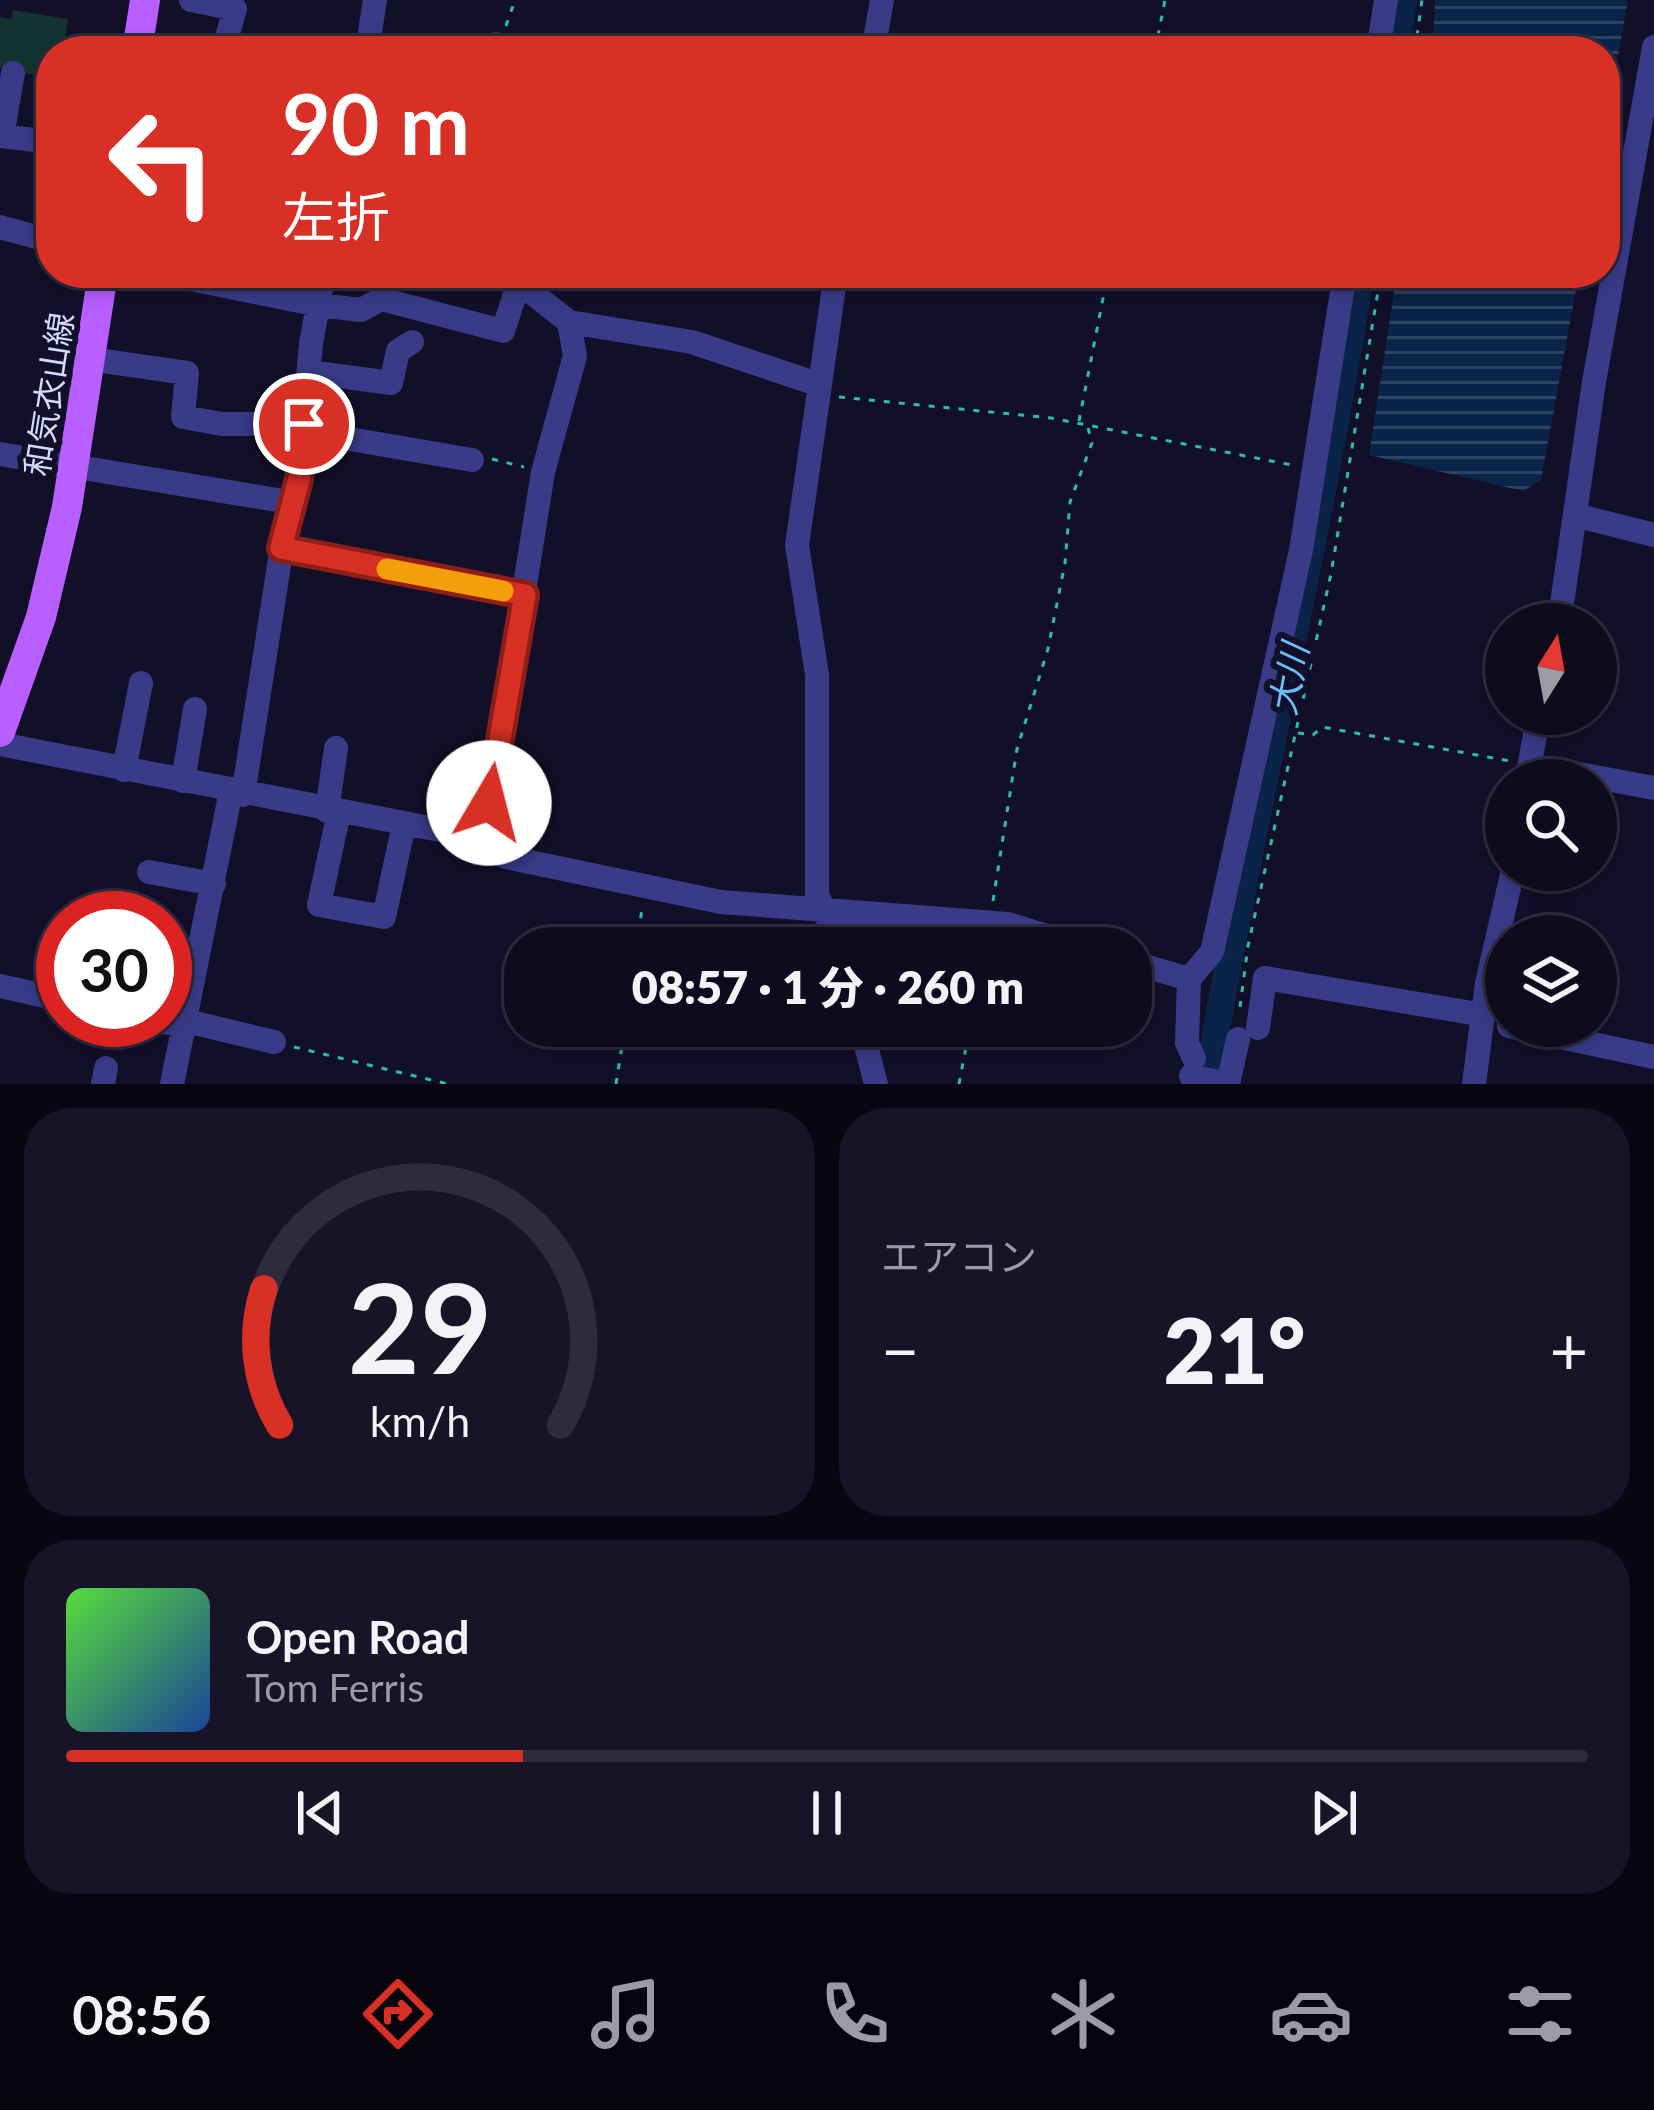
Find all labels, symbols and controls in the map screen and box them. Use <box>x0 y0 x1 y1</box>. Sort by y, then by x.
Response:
text: 90 m <box>282 72 470 173</box>
icon: left <box>84 84 240 240</box>
text: 左折 <box>282 184 390 249</box>
street label: 和気衣山線 <box>15 309 81 479</box>
pin <box>253 373 355 475</box>
icon: arrive <box>271 391 337 457</box>
north arrow <box>1485 603 1617 735</box>
map controls <box>1485 603 1617 1047</box>
water label: 大川 <box>1260 636 1317 719</box>
position arrow <box>426 740 552 866</box>
button: search <box>1485 759 1617 891</box>
speed limit sign: 30 <box>36 891 192 1047</box>
button: layers <box>1485 915 1617 1047</box>
text: 08:57 · 1 分 · 260 m <box>632 960 1024 1014</box>
text: エアコン <box>881 1233 1037 1279</box>
text: 29 <box>347 1251 492 1401</box>
text: 21° <box>1164 1295 1305 1403</box>
text: − <box>881 1310 919 1389</box>
text: + <box>1550 1310 1588 1389</box>
text: km/h <box>369 1395 470 1446</box>
text: Open Road <box>246 1610 470 1664</box>
text: Tom Ferris <box>246 1664 424 1710</box>
icon: previous <box>287 1780 353 1846</box>
icon: pause <box>794 1780 860 1846</box>
icon: next <box>1301 1780 1367 1846</box>
icon: directions <box>356 1972 440 2056</box>
icon: music <box>584 1972 668 2056</box>
icon: phone <box>813 1972 897 2056</box>
icon: climate <box>1041 1972 1125 2056</box>
icon: car <box>1269 1972 1353 2056</box>
icon: filters <box>1498 1972 1582 2056</box>
text: 08:56 <box>72 1982 211 2047</box>

